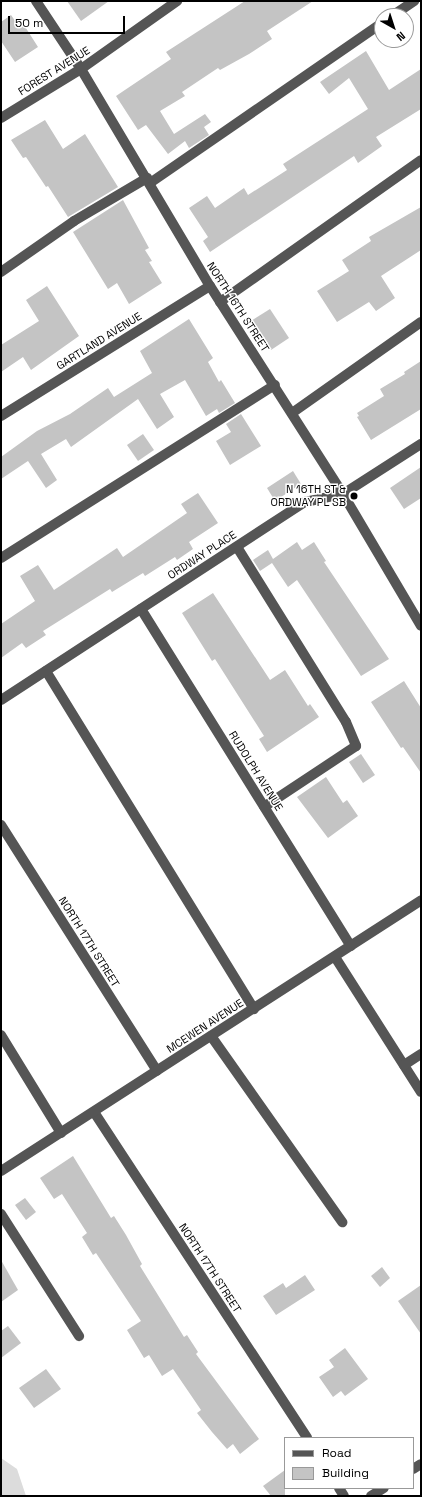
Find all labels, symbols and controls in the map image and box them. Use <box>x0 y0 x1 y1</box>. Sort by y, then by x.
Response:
scale bar <box>10 8 127 34</box>
north arrow <box>374 8 414 48</box>
text: 50 m <box>15 15 43 31</box>
text: N <box>394 29 408 44</box>
street label: FOREST AVENUE <box>16 44 92 98</box>
street label: NORTH 16TH STREET <box>204 260 272 354</box>
street label: GARTLAND AVENUE <box>54 309 144 373</box>
place label: N 16TH ST & ORDWAY PL SB <box>270 483 346 509</box>
marker: N 16TH ST & ORDWAY PL SB <box>349 491 359 501</box>
street label: ORDWAY PLACE <box>165 528 239 582</box>
street label: RUDOLPH AVENUE <box>226 729 286 813</box>
street label: NORTH 17TH STREET <box>56 894 122 990</box>
street label: MCEWEN AVENUE <box>164 996 246 1056</box>
street label: NORTH 17TH STREET <box>176 1221 244 1315</box>
legend <box>284 1437 414 1489</box>
text: Road <box>322 1445 351 1461</box>
text: Building <box>322 1465 369 1481</box>

